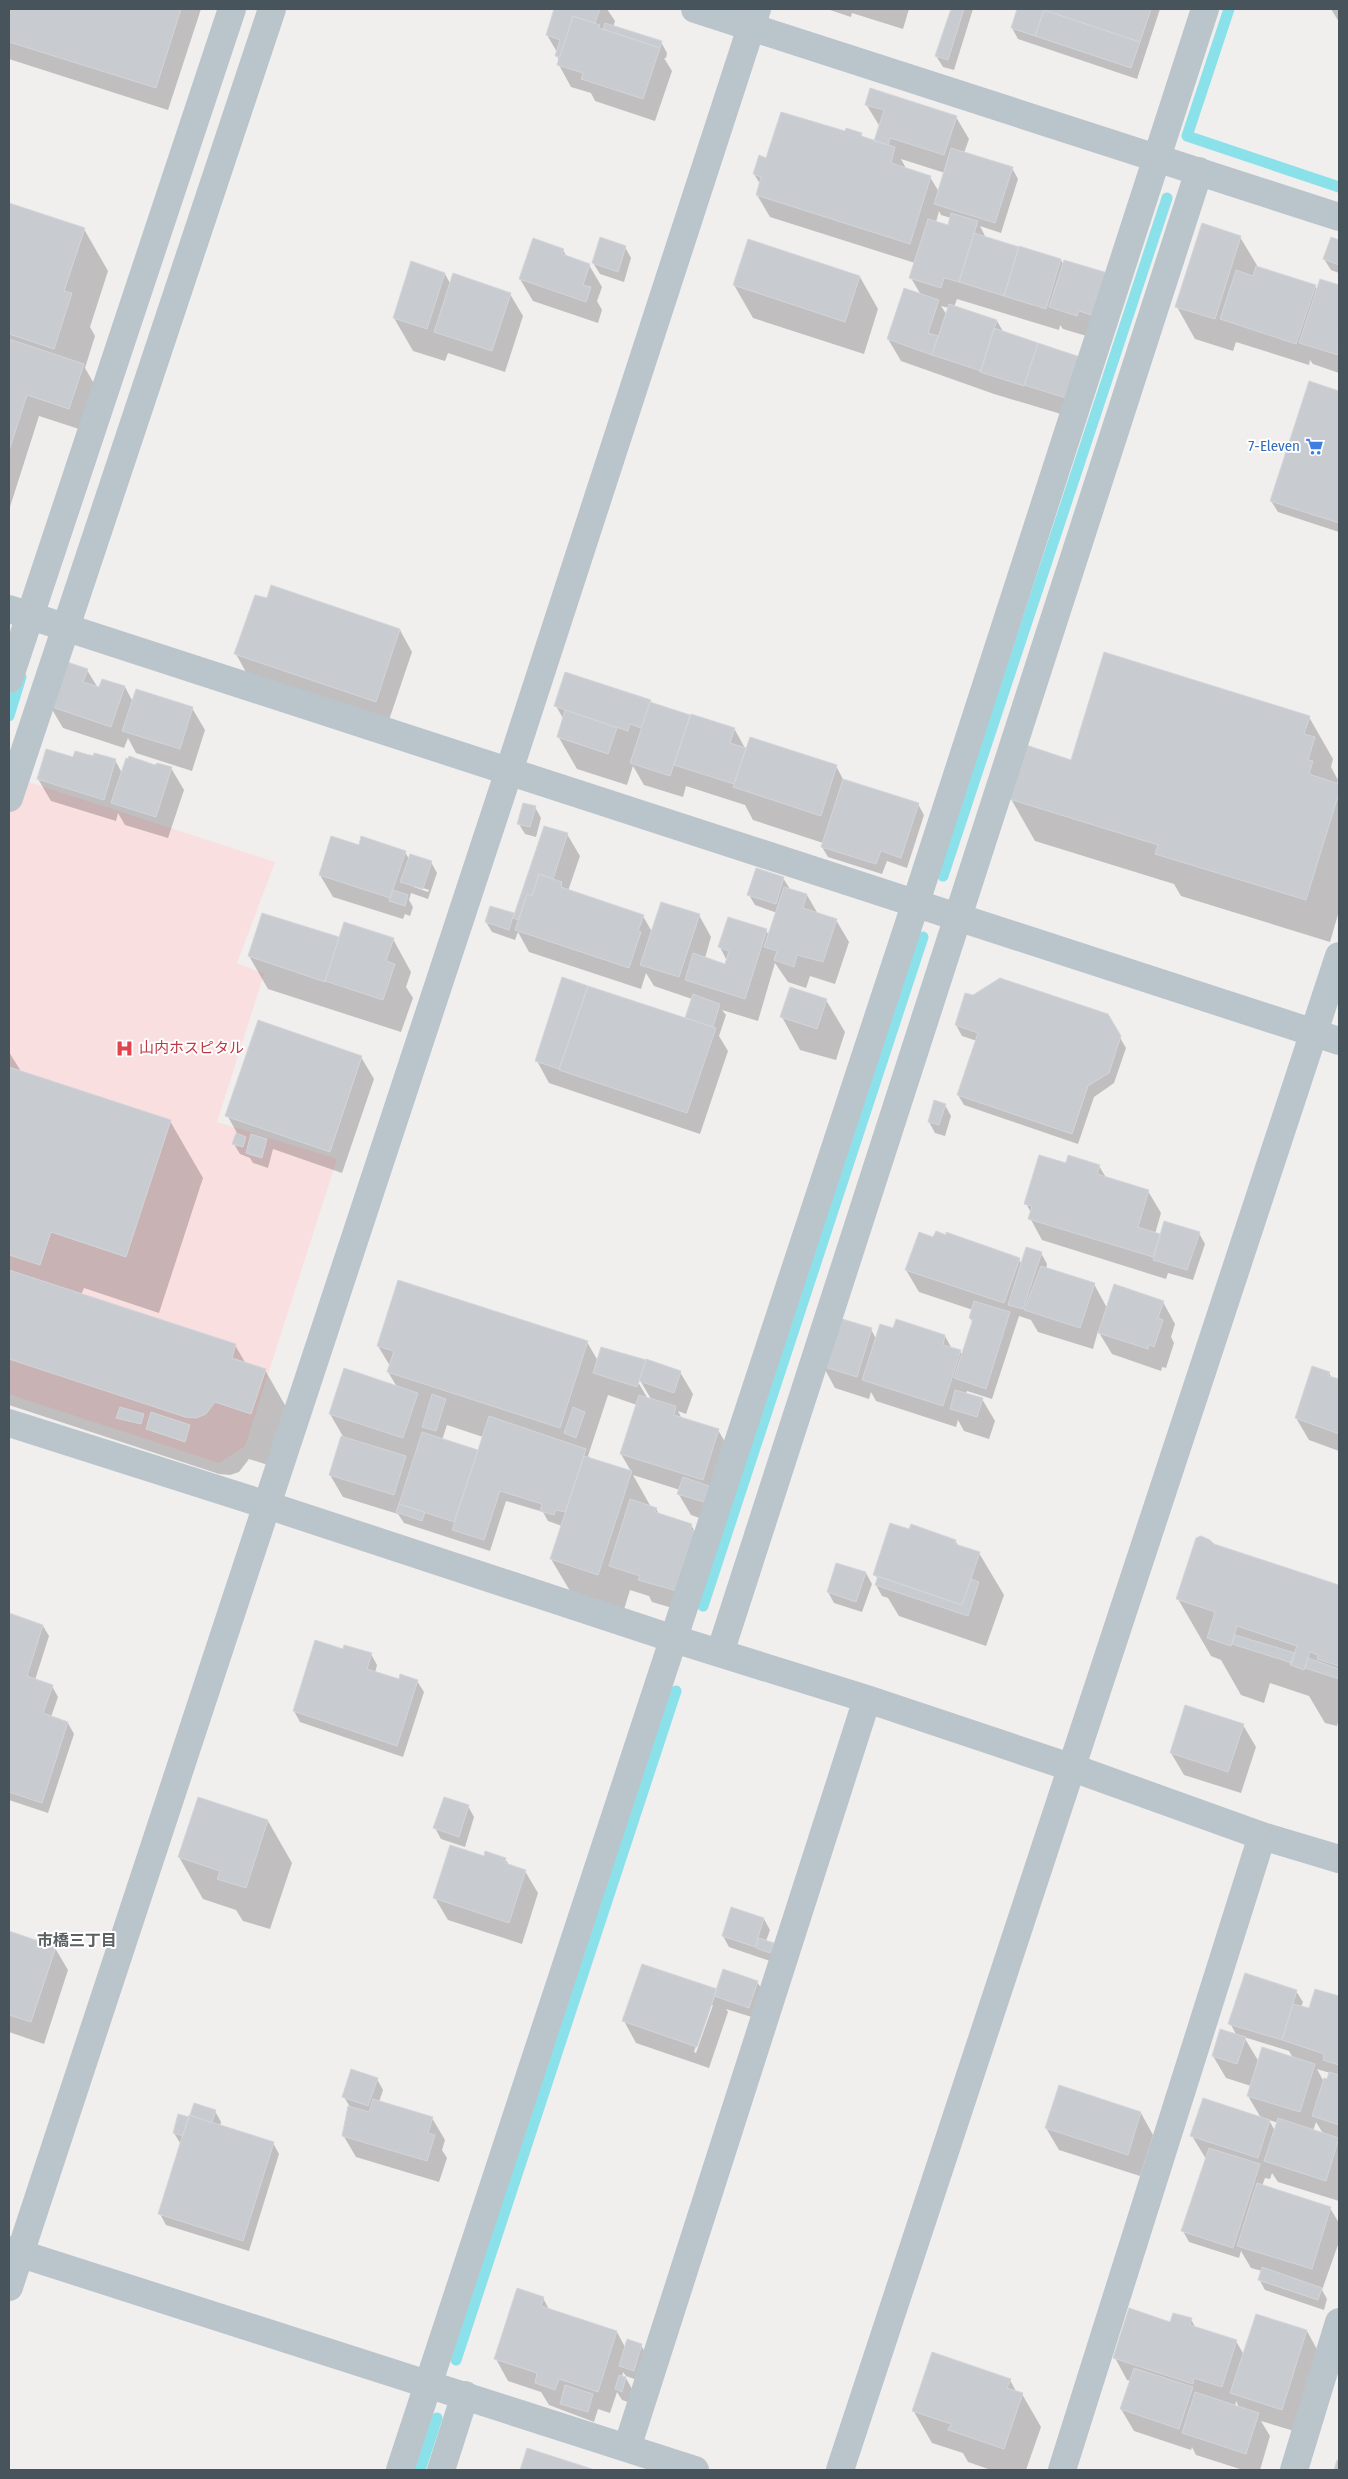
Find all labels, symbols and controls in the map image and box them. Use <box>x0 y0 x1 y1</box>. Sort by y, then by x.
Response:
supermarket icon: 7-Eleven <box>1304 436 1324 456</box>
place label: 7-Eleven <box>1248 437 1300 455</box>
hospital icon: 山内ホスピタル <box>115 1038 135 1058</box>
place label: 山内ホスピタル <box>139 1039 244 1057</box>
district label: 市橋三丁目 <box>37 1931 117 1950</box>

